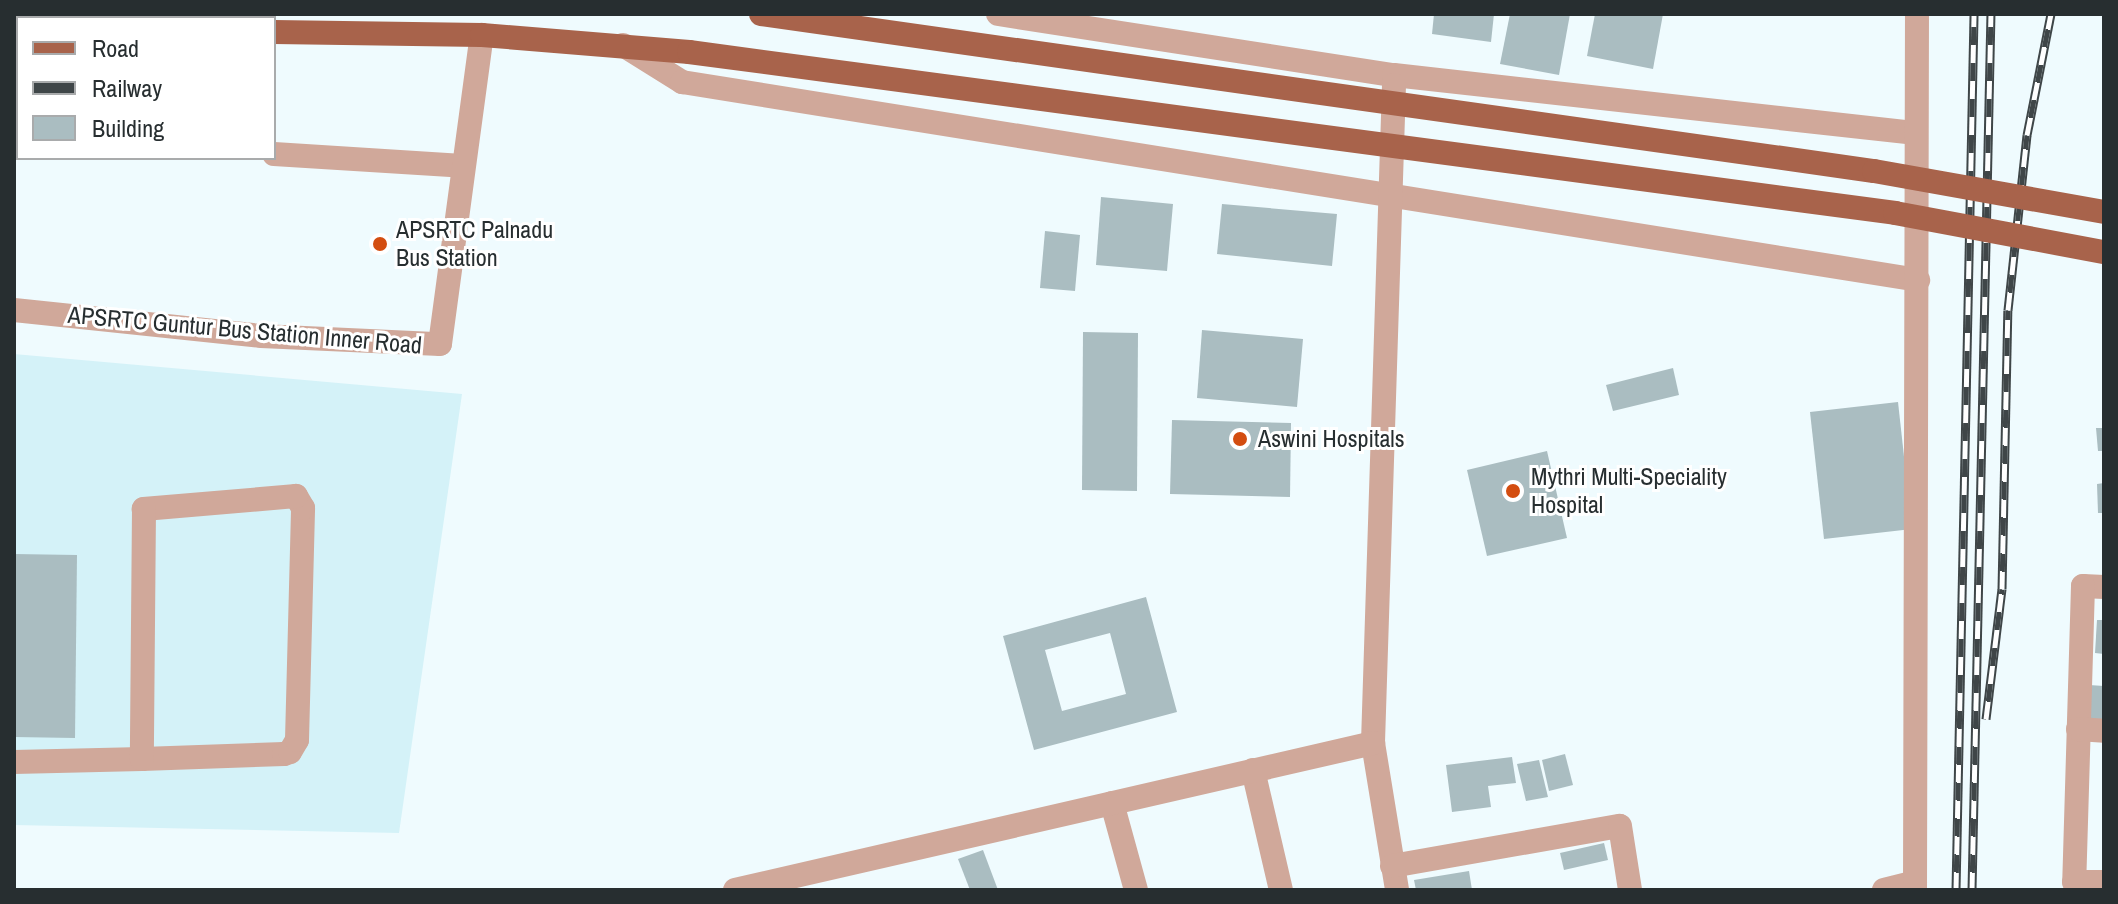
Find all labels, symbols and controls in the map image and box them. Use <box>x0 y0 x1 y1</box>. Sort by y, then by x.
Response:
legend <box>16 16 276 160</box>
text: Road <box>92 32 139 64</box>
text: Railway <box>92 72 162 104</box>
text: Building <box>92 112 164 144</box>
place label: APSRTC Palnadu Bus Station <box>396 216 553 272</box>
marker: APSRTC Palnadu Bus Station <box>371 235 389 253</box>
street label: APSRTC Guntur Bus Station Inner Road <box>67 300 423 360</box>
place label: Aswini Hospitals <box>1258 425 1405 453</box>
marker: Aswini Hospitals <box>1229 428 1251 450</box>
place label: Mythri Multi-Speciality Hospital <box>1531 463 1727 519</box>
marker: Mythri Multi-Speciality Hospital <box>1502 480 1524 502</box>

